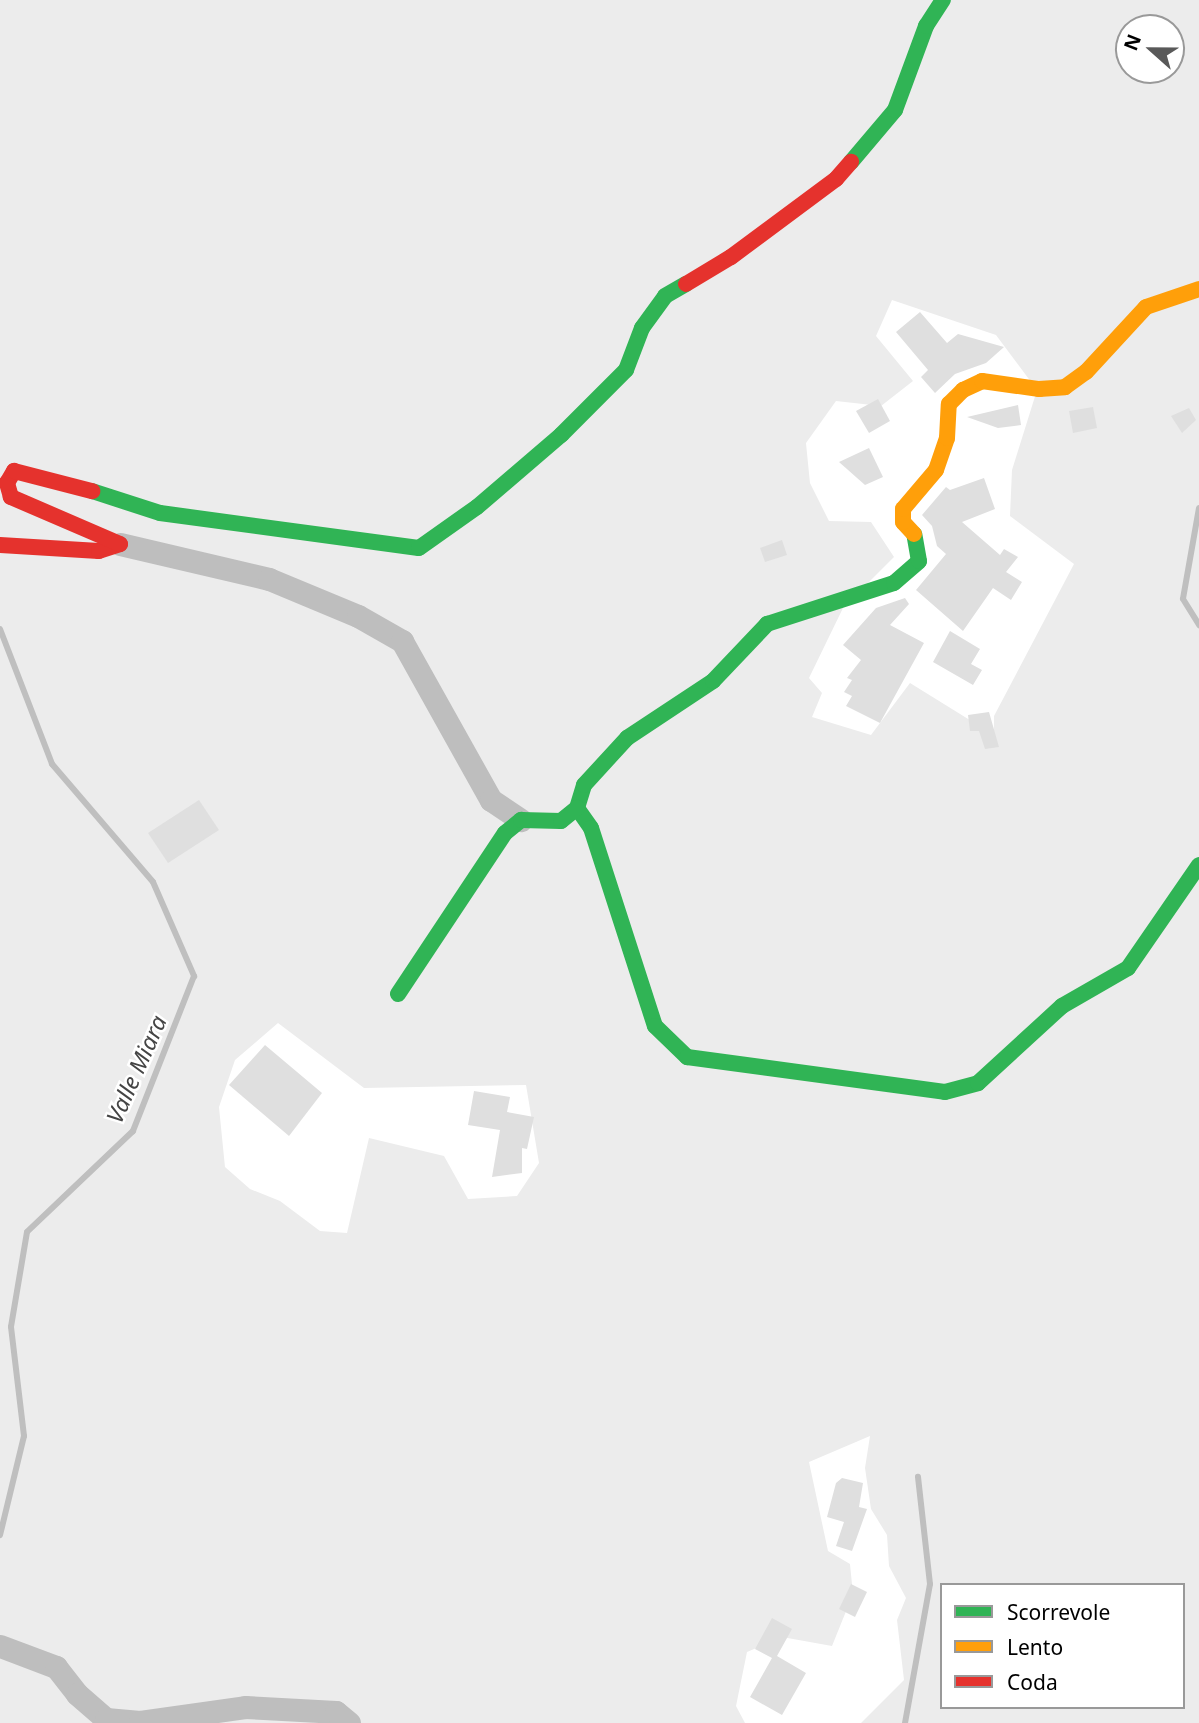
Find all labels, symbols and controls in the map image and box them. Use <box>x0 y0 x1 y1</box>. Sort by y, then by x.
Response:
north arrow <box>1115 14 1185 84</box>
text: N <box>1117 30 1147 54</box>
water label: Valle Miara <box>100 1011 172 1127</box>
legend <box>940 1583 1185 1709</box>
text: Scorrevole <box>1007 1598 1110 1626</box>
text: Lento <box>1007 1633 1063 1661</box>
text: Coda <box>1007 1668 1058 1696</box>

